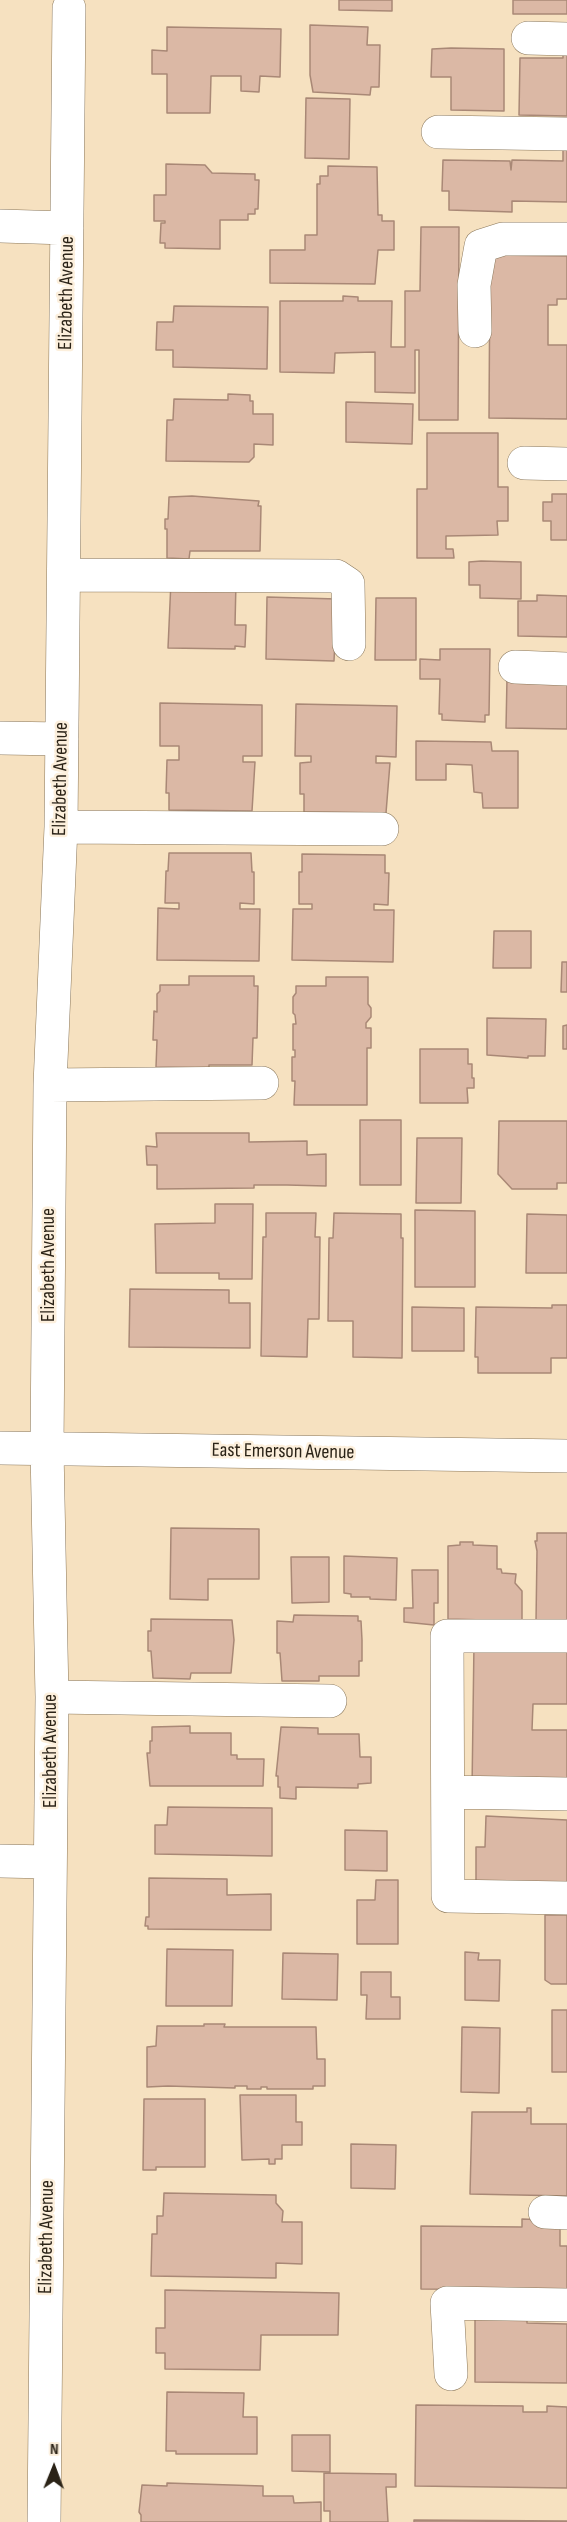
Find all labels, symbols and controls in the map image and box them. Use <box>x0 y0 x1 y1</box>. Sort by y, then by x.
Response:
street label: Elizabeth Avenue <box>54 236 80 350</box>
street label: Elizabeth Avenue <box>48 722 74 836</box>
street label: Elizabeth Avenue <box>37 1208 61 1322</box>
street label: East Emerson Avenue <box>211 1439 355 1465</box>
street label: Elizabeth Avenue <box>39 1694 63 1808</box>
street label: Elizabeth Avenue <box>34 2180 60 2294</box>
north arrow <box>24 2438 84 2498</box>
text: N <box>50 2440 59 2459</box>

